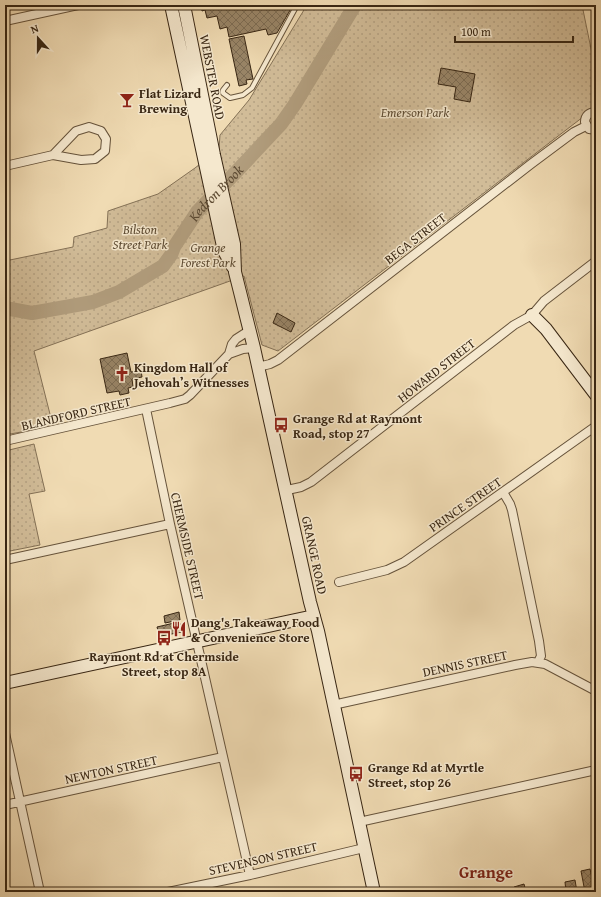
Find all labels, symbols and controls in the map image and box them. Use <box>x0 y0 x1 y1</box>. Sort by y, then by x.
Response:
north arrow <box>18 18 58 58</box>
scale bar <box>455 18 573 44</box>
text: N <box>28 20 41 37</box>
text: 100 m <box>461 23 491 40</box>
street label: WEBSTER ROAD <box>195 33 230 121</box>
place label: Flat Lizard Brewing <box>139 84 202 118</box>
bar icon: Flat Lizard Brewing <box>118 91 136 109</box>
park label: Emerson Park <box>380 103 449 122</box>
water label: Kedron Brook <box>183 160 248 226</box>
street label: BEGA STREET <box>380 208 451 269</box>
park label: Bilston Street Park <box>113 220 167 254</box>
park label: Grange Forest Park <box>179 238 236 272</box>
street label: HOWARD STREET <box>393 333 480 407</box>
place label: Kingdom Hall of Jehovah’s Witnesses <box>132 358 250 392</box>
church icon: Kingdom Hall of Jehovah’s Witnesses <box>113 365 131 383</box>
street label: BLANDFORD STREET <box>19 391 134 435</box>
place label: Grange Rd at Raymont Road, stop 27 <box>293 409 422 443</box>
bus stop icon: Grange Rd at Raymont Road, stop 27 <box>272 416 290 434</box>
street label: PRINCE STREET <box>425 472 506 537</box>
street label: CHERMSIDE STREET <box>166 491 209 602</box>
street label: GRANGE ROAD <box>297 514 332 596</box>
place label: Dang's Takeaway Food & Convenience Store <box>191 613 320 647</box>
restaurant icon: Dang's Takeaway Food & Convenience Store <box>170 620 188 638</box>
bus stop icon: Raymont Rd at Chermside Street, stop 8A <box>155 629 173 647</box>
street label: DENNIS STREET <box>421 645 510 682</box>
place label: Raymont Rd at Chermside Street, stop 8A <box>89 647 239 681</box>
street label: NEWTON STREET <box>63 750 160 789</box>
place label: Grange Rd at Myrtle Street, stop 26 <box>368 758 484 792</box>
bus stop icon: Grange Rd at Myrtle Street, stop 26 <box>347 765 365 783</box>
street label: STEVENSON STREET <box>207 837 320 880</box>
district label: Grange <box>459 859 513 884</box>

